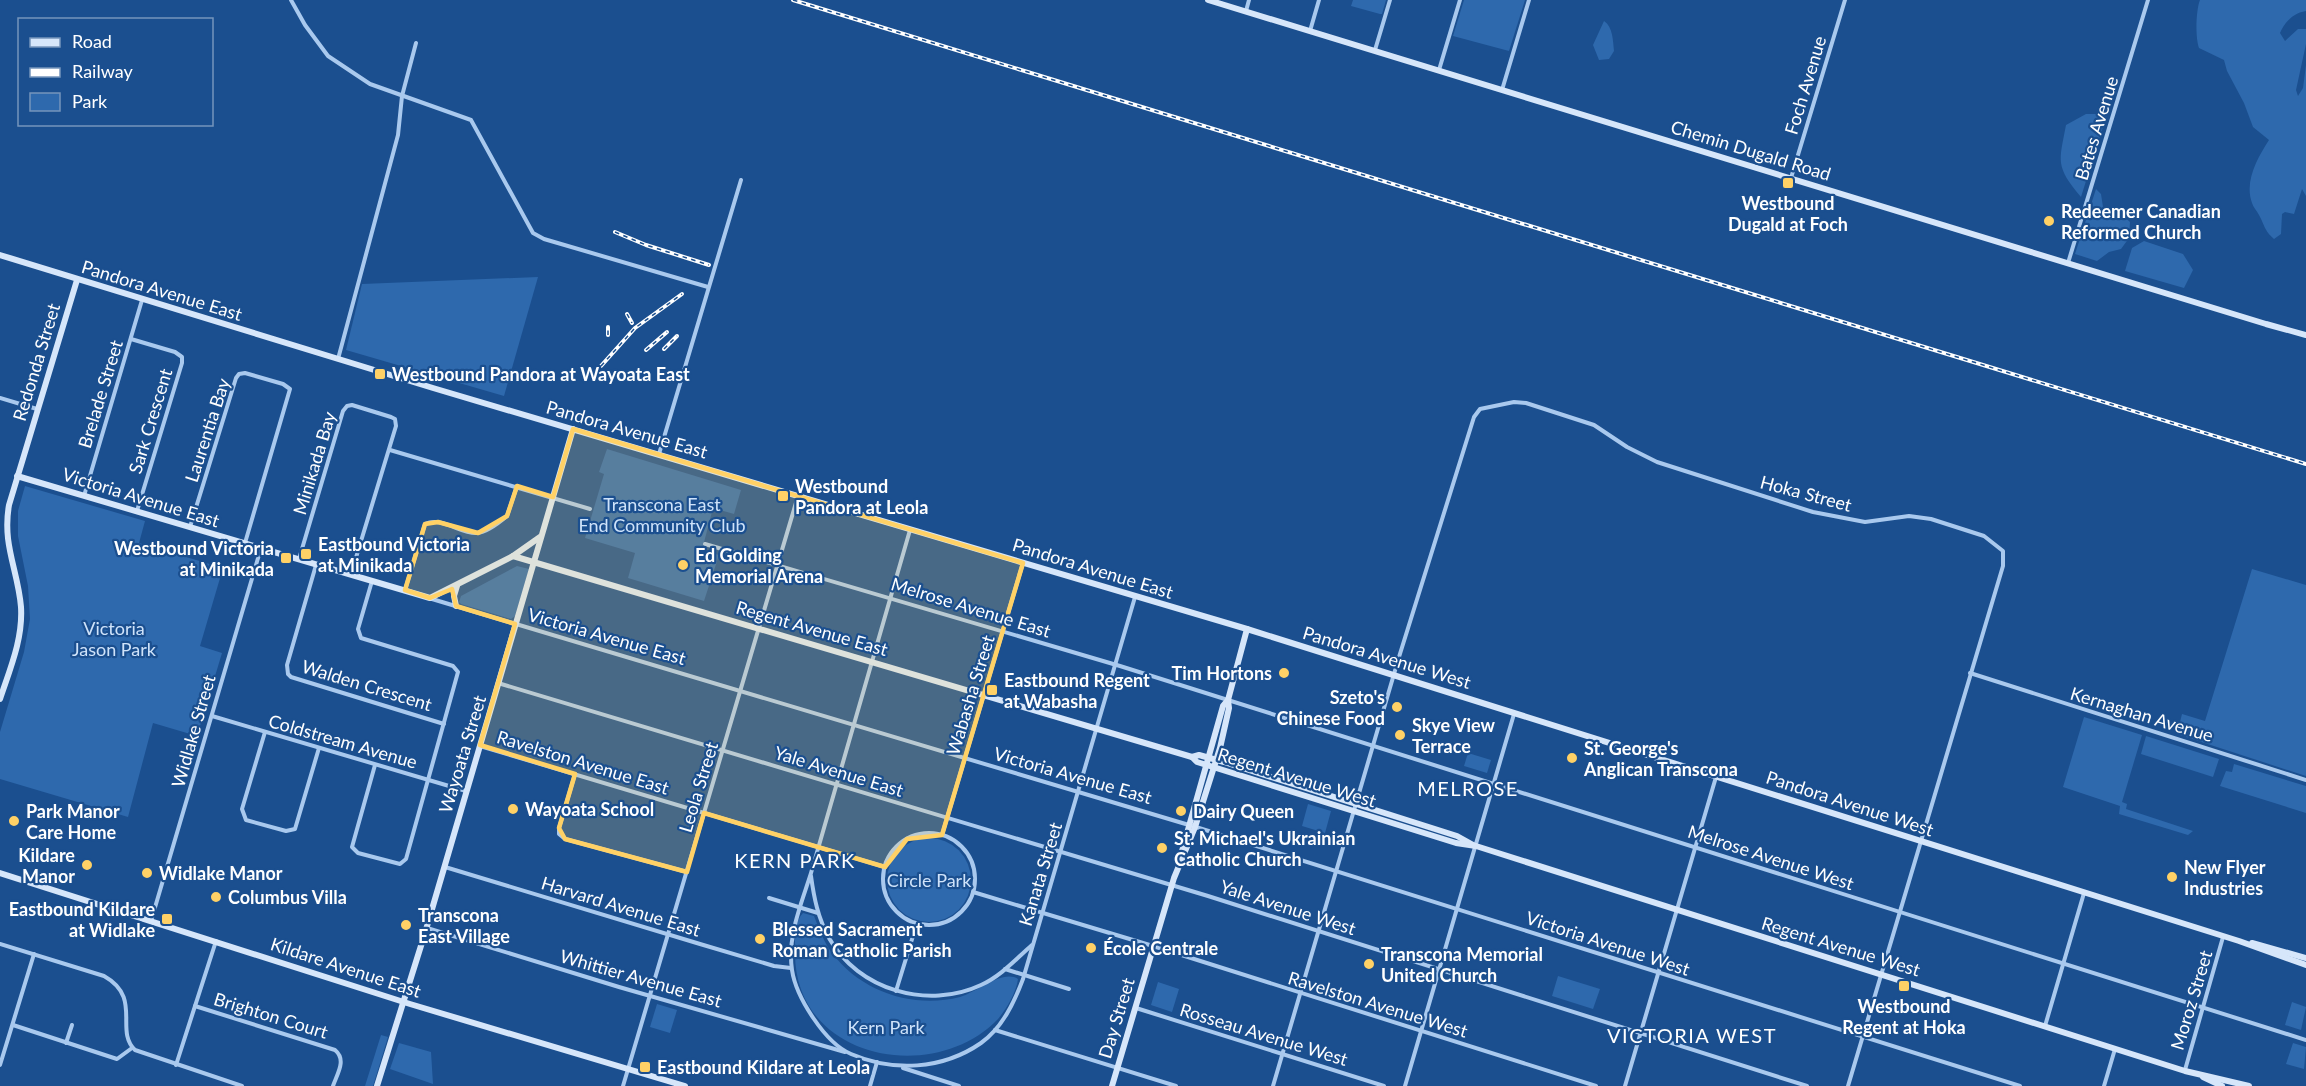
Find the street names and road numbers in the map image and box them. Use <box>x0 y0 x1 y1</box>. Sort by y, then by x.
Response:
street label: Foch Avenue <box>1780 33 1830 137</box>
street label: Bates Avenue <box>2070 73 2122 183</box>
street label: Chemin Dugald Road <box>1668 115 1834 185</box>
street label: Pandora Avenue East <box>79 255 246 325</box>
street label: Redonda Street <box>8 300 64 423</box>
street label: Brelade Street <box>73 337 127 451</box>
street label: Sark Crescent <box>124 365 177 476</box>
street label: Laurentia Bay <box>180 375 234 485</box>
street label: Pandora Avenue East <box>544 395 711 463</box>
street label: Minikada Bay <box>288 408 340 517</box>
street label: Victoria Avenue East <box>60 463 223 532</box>
street label: Hoka Street <box>1758 470 1855 516</box>
street label: Pandora Avenue East <box>1010 533 1177 603</box>
street label: Melrose Avenue East <box>889 572 1054 642</box>
street label: Regent Avenue East <box>734 596 891 660</box>
street label: Victoria Avenue East <box>526 603 689 669</box>
street label: Pandora Avenue West <box>1300 621 1474 693</box>
street label: Wabasha Street <box>941 632 999 758</box>
street label: Walden Crescent <box>299 655 435 715</box>
street label: Widlake Street <box>166 672 220 790</box>
street label: Kernaghan Avenue <box>2068 682 2216 746</box>
street label: Wayoata Street <box>434 692 490 815</box>
street label: Coldstream Avenue <box>266 709 420 773</box>
street label: Ravelston Avenue East <box>494 725 672 799</box>
street label: Leola Street <box>674 739 722 835</box>
street label: Yale Avenue East <box>772 741 907 801</box>
street label: Victoria Avenue East <box>992 742 1155 808</box>
street label: Regent Avenue West <box>1215 742 1379 812</box>
street label: Pandora Avenue West <box>1764 766 1937 841</box>
street label: Kanata Street <box>1014 819 1066 928</box>
street label: Melrose Avenue West <box>1685 820 1857 894</box>
street label: Harvard Avenue East <box>539 871 704 941</box>
street label: Yale Avenue West <box>1217 875 1359 939</box>
street label: Victoria Avenue West <box>1523 906 1693 980</box>
street label: Regent Avenue West <box>1759 911 1923 981</box>
street label: Kildare Avenue East <box>268 932 425 1002</box>
street label: Whittier Avenue East <box>558 944 725 1012</box>
street label: Moroz Street <box>2165 947 2217 1052</box>
street label: Ravelston Avenue West <box>1286 966 1471 1042</box>
street label: Day Street <box>1093 975 1139 1061</box>
street label: Brighton Court <box>211 987 331 1043</box>
street label: Rosseau Avenue West <box>1177 998 1351 1070</box>

